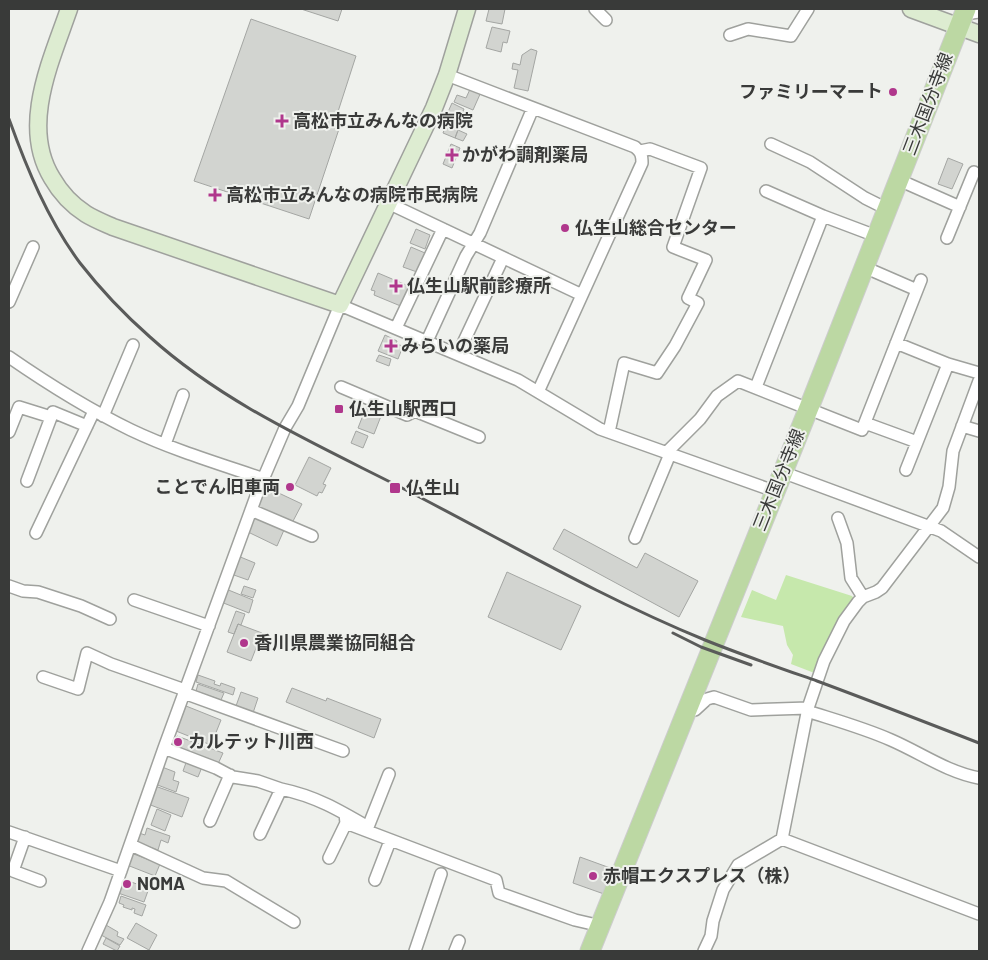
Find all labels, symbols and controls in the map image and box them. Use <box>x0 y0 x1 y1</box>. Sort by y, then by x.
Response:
street label: 三木国分寺線 <box>897 49 957 158</box>
place label: ファミリーマート <box>739 80 883 102</box>
marker: ファミリーマート <box>887 86 899 98</box>
place label: 高松市立みんなの病院 <box>293 109 473 131</box>
marker: 高松市立みんなの病院 <box>275 114 289 128</box>
place label: かがわ調剤薬局 <box>462 143 588 165</box>
marker: かがわ調剤薬局 <box>446 149 458 161</box>
place label: 高松市立みんなの病院市民病院 <box>226 183 478 205</box>
marker: 高松市立みんなの病院市民病院 <box>208 188 222 202</box>
place label: 仏生山総合センター <box>575 216 737 238</box>
marker: 仏生山総合センター <box>559 222 571 234</box>
place label: 仏生山駅前診療所 <box>407 274 551 296</box>
marker: 仏生山駅前診療所 <box>389 279 403 293</box>
place label: みらいの薬局 <box>401 334 509 356</box>
marker: みらいの薬局 <box>385 340 397 352</box>
place label: 仏生山駅西口 <box>349 397 457 419</box>
marker: 仏生山駅西口 <box>333 403 345 415</box>
street label: 三木国分寺線 <box>748 425 809 534</box>
place label: ことでん旧車両 <box>155 475 280 497</box>
place label: 仏生山 <box>406 476 460 498</box>
marker: ことでん旧車両 <box>284 481 296 493</box>
marker: 仏生山 <box>388 481 402 495</box>
place label: 香川県農業協同組合 <box>254 631 416 653</box>
marker: 香川県農業協同組合 <box>238 637 250 649</box>
place label: カルテット川西 <box>188 730 314 752</box>
marker: カルテット川西 <box>172 736 184 748</box>
place label: 赤帽エクスプレス（株） <box>603 864 800 886</box>
marker: 赤帽エクスプレス（株） <box>587 870 599 882</box>
place label: NOMA <box>137 872 185 894</box>
marker: NOMA <box>121 878 133 890</box>

